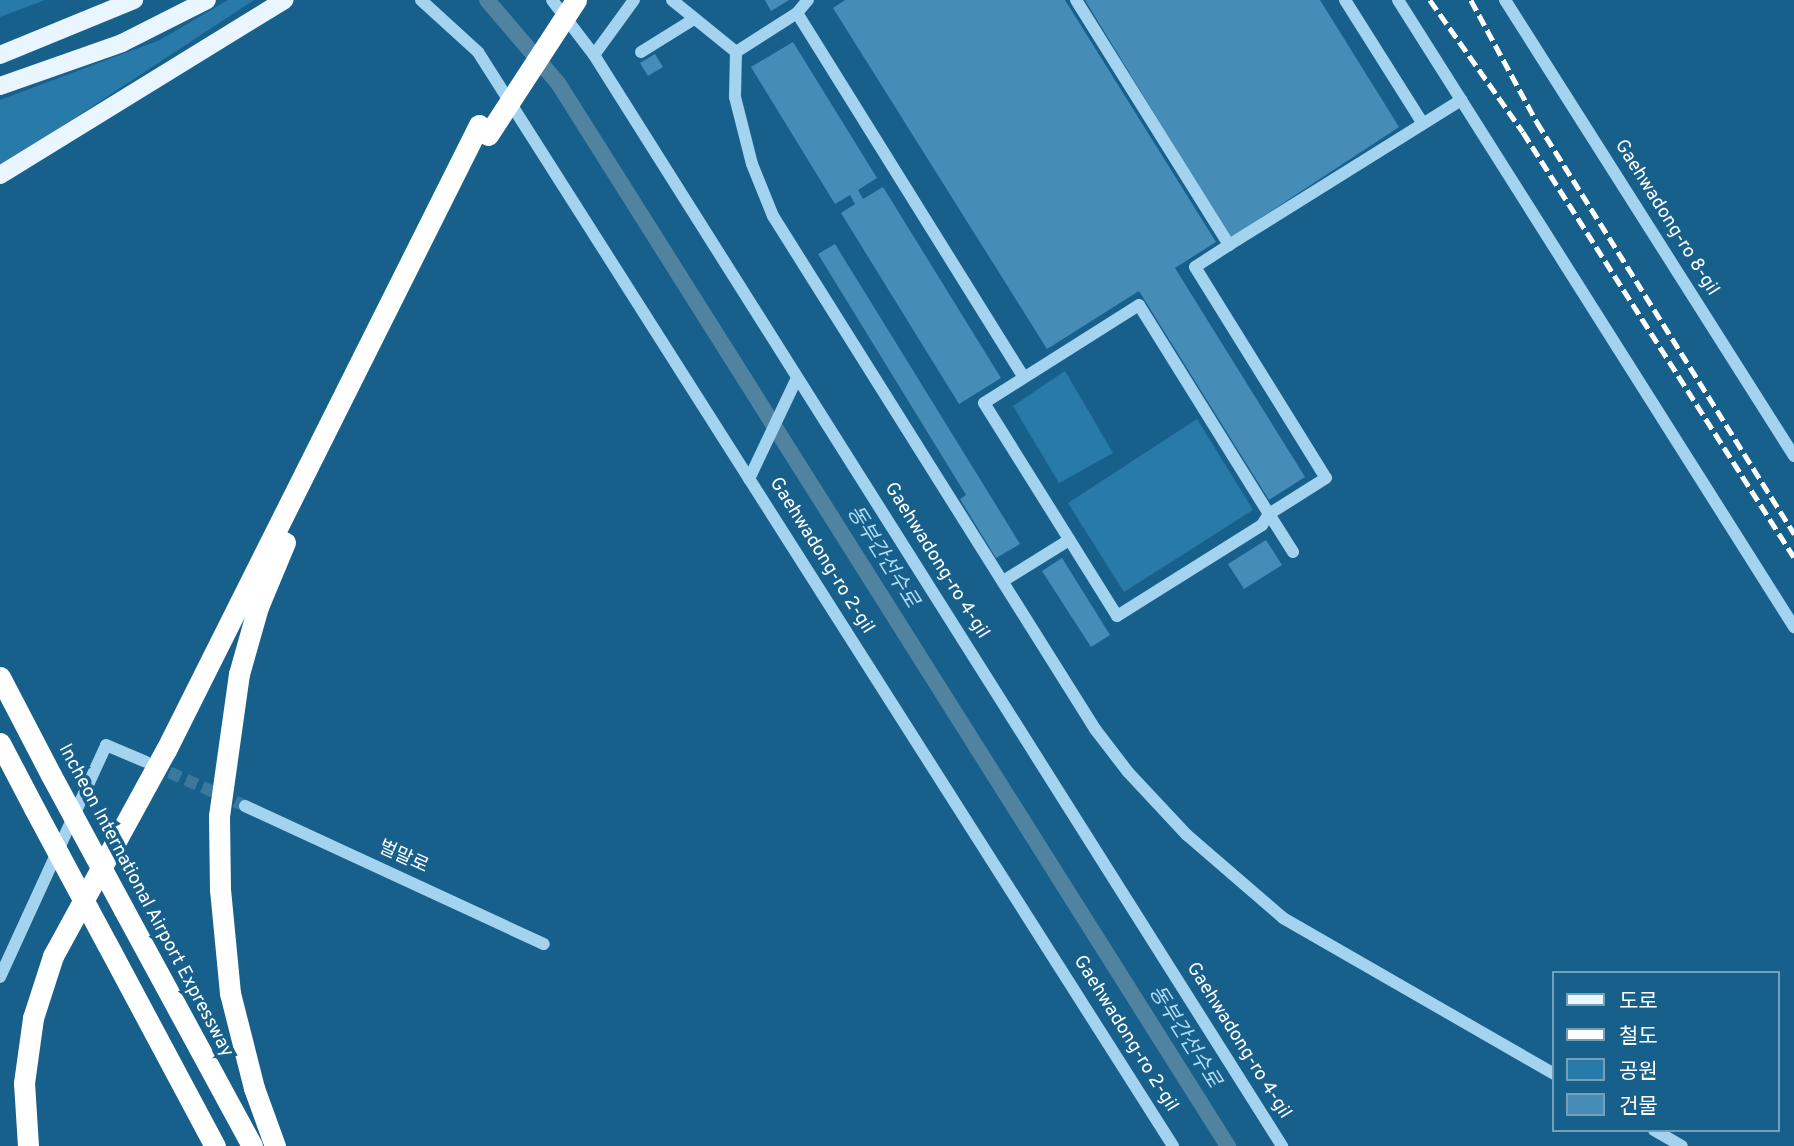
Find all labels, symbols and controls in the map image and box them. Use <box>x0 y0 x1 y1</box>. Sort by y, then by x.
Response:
street label: Gaehwadong-ro 8-gil <box>1609 136 1723 300</box>
street label: Gaehwadong-ro 2-gil <box>764 474 878 638</box>
street label: Gaehwadong-ro 4-gil <box>879 479 993 643</box>
water label: 동부간선수로 <box>841 501 923 613</box>
street label: Incheon International Airport Expressway <box>52 740 238 1062</box>
street label: 벌말로 <box>374 837 432 879</box>
street label: Gaehwadong-ro 2-gil <box>1068 952 1182 1116</box>
street label: Gaehwadong-ro 4-gil <box>1181 959 1295 1123</box>
legend <box>1552 971 1780 1132</box>
water label: 동부간선수로 <box>1143 981 1225 1093</box>
text: 도로 <box>1619 989 1658 1016</box>
text: 철도 <box>1619 1024 1658 1051</box>
text: 공원 <box>1619 1059 1658 1086</box>
text: 건물 <box>1619 1094 1658 1121</box>

